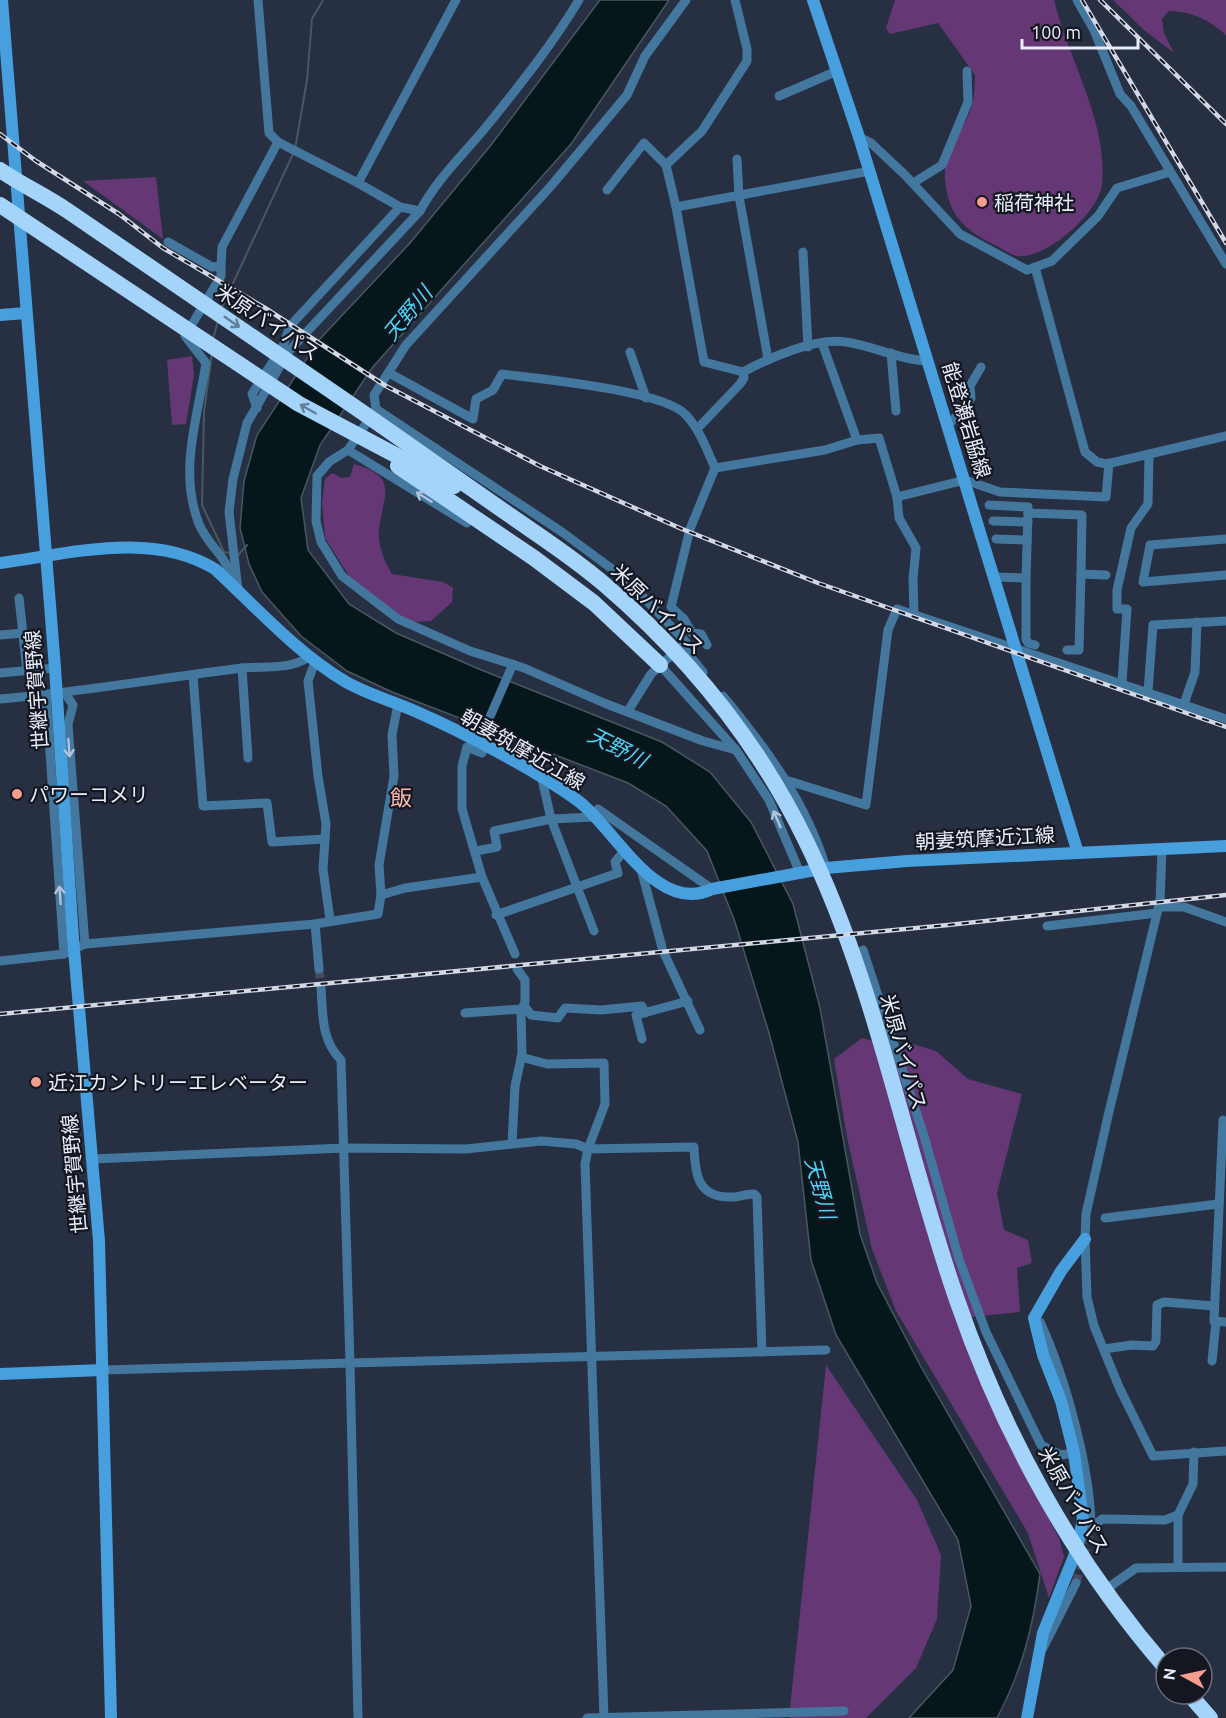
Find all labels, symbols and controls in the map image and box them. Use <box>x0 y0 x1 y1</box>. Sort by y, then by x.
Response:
scale bar <box>1022 12 1138 50</box>
text: 100 m <box>1031 22 1081 42</box>
place label: 稲荷神社 <box>994 191 1074 214</box>
marker: 稲荷神社 <box>975 195 989 209</box>
street label: 米原バイパス <box>212 279 324 365</box>
water label: 天野川 <box>378 280 438 345</box>
one-way arrow <box>223 316 240 328</box>
street label: 能登瀬岩脇線 <box>938 359 996 481</box>
one-way arrow <box>300 403 317 415</box>
one-way arrow <box>417 491 433 503</box>
street label: 米原バイパス <box>607 559 709 659</box>
street label: 世継宇賀野線 <box>20 629 52 751</box>
street label: 朝妻筑摩近江線 <box>457 704 589 794</box>
water label: 天野川 <box>584 722 653 773</box>
one-way arrow <box>64 738 75 758</box>
place label: パワーコメリ <box>29 783 149 806</box>
district label: 飯 <box>390 785 412 810</box>
marker: パワーコメリ <box>10 787 24 801</box>
one-way arrow <box>771 810 782 829</box>
street label: 朝妻筑摩近江線 <box>914 823 1056 853</box>
one-way arrow <box>54 886 65 906</box>
street label: 米原バイパス <box>876 991 932 1113</box>
place label: 近江カントリーエレベーター <box>48 1071 308 1094</box>
marker: 近江カントリーエレベーター <box>29 1075 43 1089</box>
street label: 世継宇賀野線 <box>57 1113 91 1235</box>
water label: 天野川 <box>801 1154 841 1223</box>
street label: 米原バイパス <box>1034 1442 1114 1558</box>
north arrow <box>1154 1646 1214 1706</box>
text: N <box>1159 1667 1179 1681</box>

